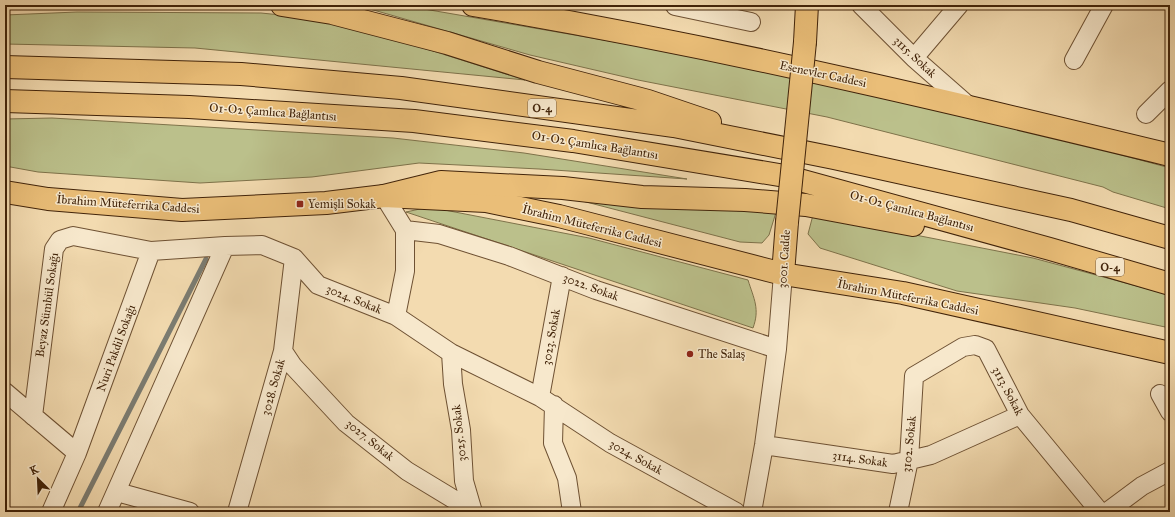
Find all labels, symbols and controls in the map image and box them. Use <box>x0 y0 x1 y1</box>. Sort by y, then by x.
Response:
street label: 3115. Sokak <box>891 34 940 81</box>
street label: Esenevler Caddesi <box>778 58 868 90</box>
road number: O-4 <box>528 99 556 117</box>
street label: O1-O2 Çamlıca Bağlantısı <box>209 101 338 124</box>
street label: O1-O2 Çamlıca Bağlantısı <box>531 128 660 163</box>
street label: O1-O2 Çamlıca Bağlantısı <box>848 188 976 235</box>
street label: İbrahim Müteferrika Caddesi <box>56 191 201 216</box>
place label: Yemişli Sokak <box>308 197 376 211</box>
marker: Yemişli Sokak <box>295 199 305 209</box>
street label: İbrahim Müteferrika Caddesi <box>521 201 664 250</box>
street label: 3001. Cadde <box>775 229 793 289</box>
street label: Beyaz Sümbül Sokağı <box>33 251 62 358</box>
road number: O-4 <box>1096 258 1124 276</box>
street label: 3022. Sokak <box>561 270 621 304</box>
street label: İbrahim Müteferrika Caddesi <box>836 275 981 318</box>
street label: 3024. Sokak <box>324 281 384 317</box>
street label: Nuri Pakdil Sokağı <box>94 302 139 394</box>
street label: 3023. Sokak <box>539 307 563 366</box>
place label: The Salaş <box>698 347 745 361</box>
marker: The Salaş <box>685 349 695 359</box>
street label: 3028. Sokak <box>258 357 288 417</box>
street label: 3113. Sokak <box>989 364 1027 418</box>
street label: 3025. Sokak <box>449 403 469 462</box>
street label: 3102. Sokak <box>899 415 919 473</box>
street label: 3027. Sokak <box>343 416 397 464</box>
street label: 3024. Sokak <box>607 437 666 478</box>
street label: 3114. Sokak <box>832 448 889 470</box>
north arrow <box>18 459 58 499</box>
text: K <box>28 462 41 478</box>

